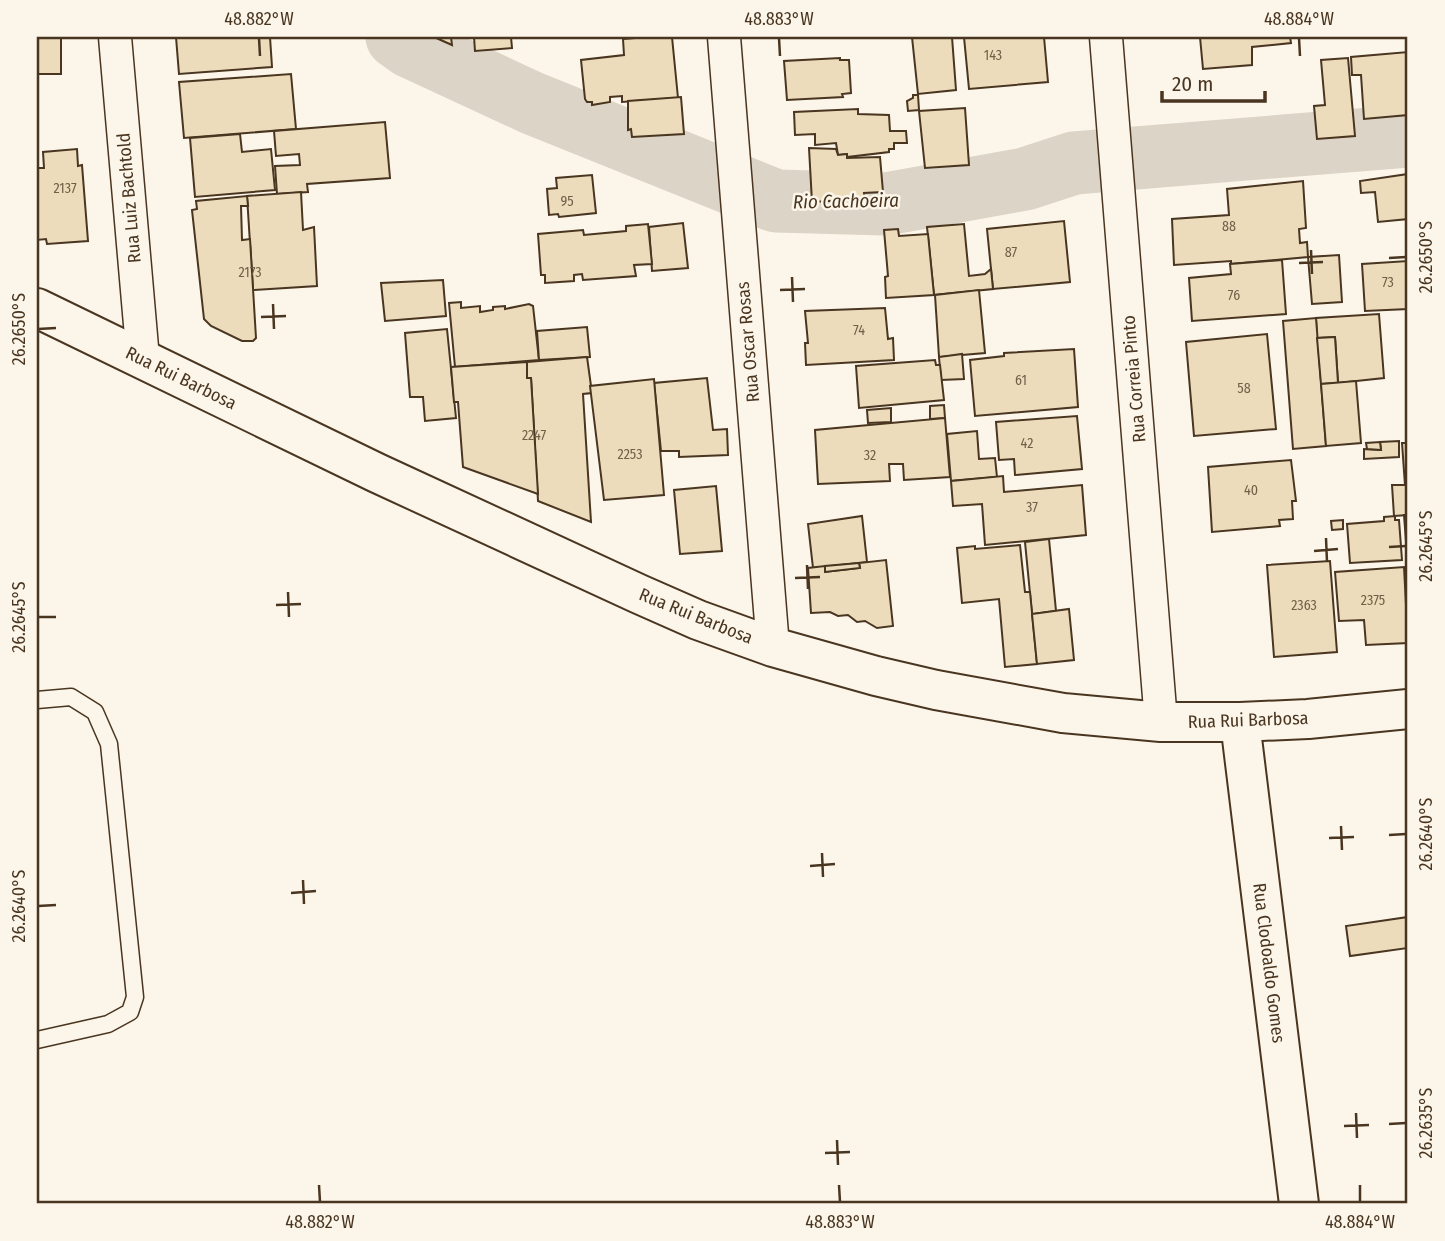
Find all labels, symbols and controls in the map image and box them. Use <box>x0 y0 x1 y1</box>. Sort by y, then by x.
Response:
text: 48.882°W <box>224 8 294 30</box>
text: 48.883°W <box>744 8 814 30</box>
text: 48.884°W <box>1264 8 1335 30</box>
house number: 143 <box>984 47 1002 64</box>
scale bar <box>1162 60 1265 104</box>
text: 20 m <box>1172 71 1213 97</box>
street label: Rua Luiz Bachtold <box>112 132 146 264</box>
house number: 2137 <box>53 180 77 197</box>
water label: Rio Cachoeira <box>793 189 899 213</box>
house number: 95 <box>560 193 574 210</box>
house number: 88 <box>1222 218 1236 235</box>
text: 26.2650°S <box>1415 221 1437 293</box>
house number: 87 <box>1005 244 1018 261</box>
house number: 2173 <box>238 264 262 281</box>
house number: 73 <box>1382 274 1394 291</box>
street label: Rua Oscar Rosas <box>732 280 764 403</box>
house number: 76 <box>1228 287 1240 304</box>
text: 26.2650°S <box>8 293 30 365</box>
street label: Rua Correia Pinto <box>1117 314 1151 444</box>
house number: 74 <box>853 322 865 339</box>
street label: Rua Rui Barbosa <box>122 342 240 414</box>
house number: 61 <box>1015 372 1027 389</box>
house number: 58 <box>1237 380 1251 397</box>
house number: 2247 <box>522 427 546 444</box>
house number: 42 <box>1021 435 1033 452</box>
house number: 2253 <box>618 446 643 463</box>
house number: 32 <box>864 447 876 464</box>
house number: 40 <box>1244 482 1258 499</box>
house number: 37 <box>1026 499 1038 516</box>
text: 26.2645°S <box>1415 510 1437 582</box>
text: 26.2645°S <box>8 581 30 653</box>
street label: Rua Rui Barbosa <box>636 583 756 649</box>
house number: 2375 <box>1361 592 1385 609</box>
house number: 2363 <box>1291 597 1317 614</box>
street label: Rua Rui Barbosa <box>1187 707 1309 733</box>
text: 26.2640°S <box>1415 797 1437 871</box>
text: 26.2640°S <box>8 869 30 943</box>
street label: Rua Clodoaldo Gomes <box>1248 882 1290 1045</box>
text: 26.2635°S <box>1415 1087 1437 1158</box>
text: 48.882°W <box>285 1211 355 1233</box>
text: 48.883°W <box>805 1211 875 1233</box>
text: 48.884°W <box>1325 1211 1396 1233</box>

